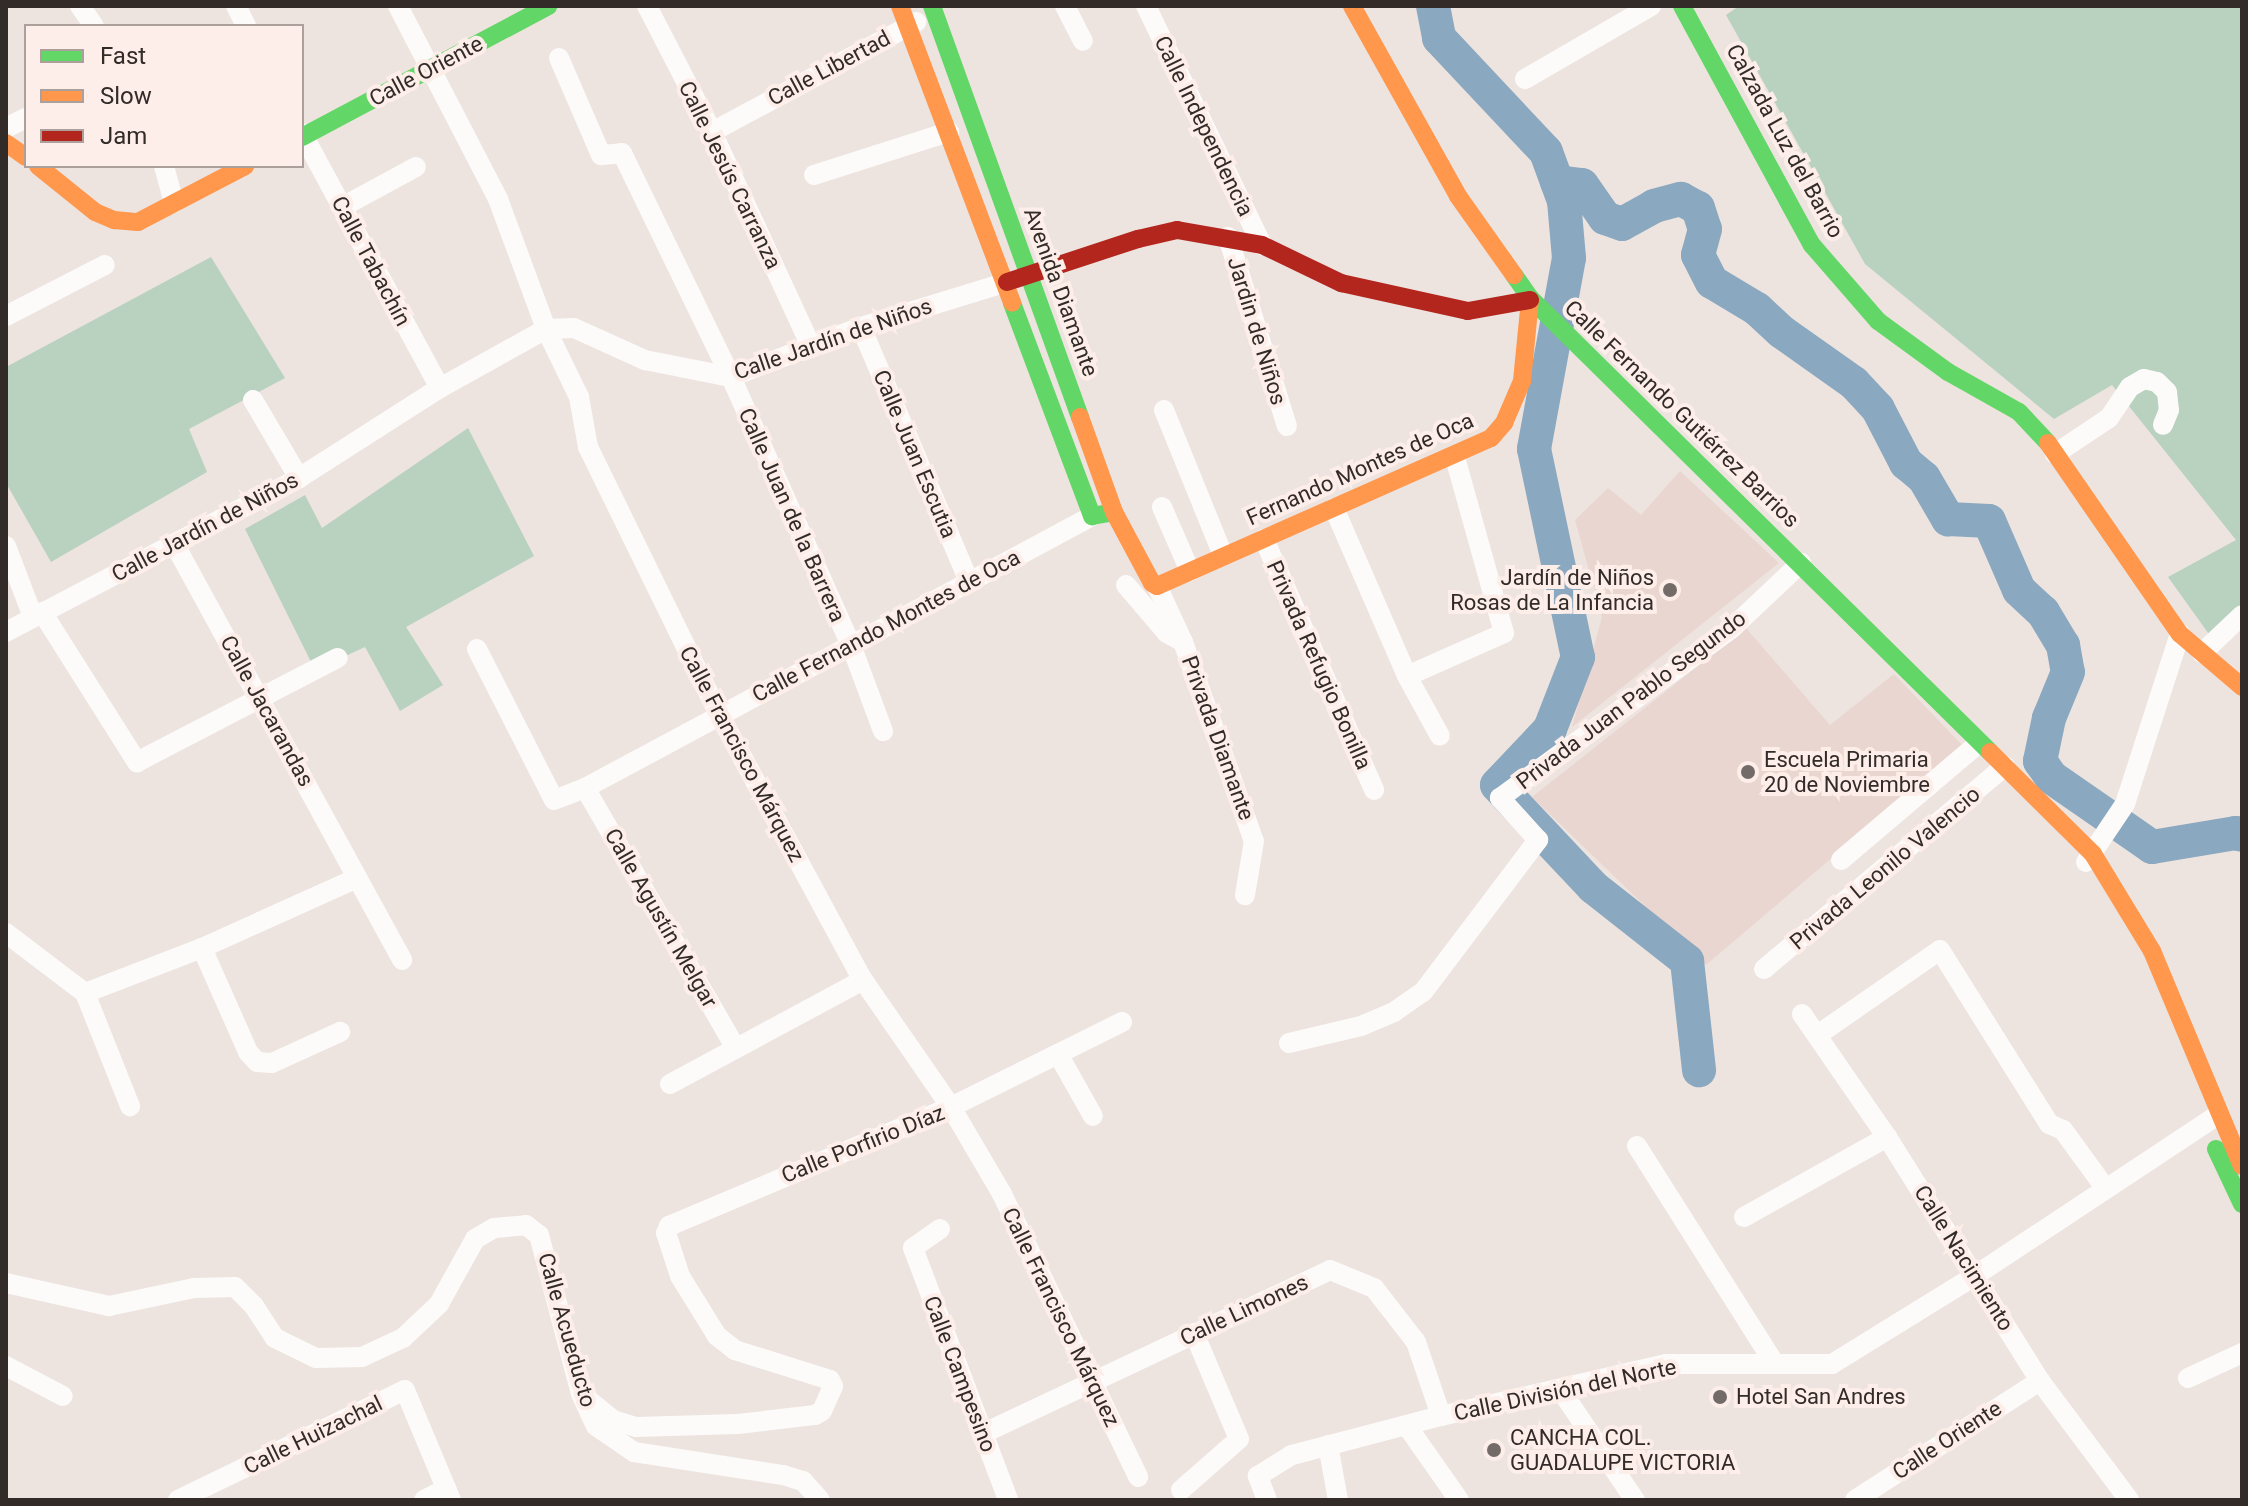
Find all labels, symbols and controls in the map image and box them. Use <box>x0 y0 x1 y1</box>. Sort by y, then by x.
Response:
legend <box>24 24 304 168</box>
street label: Calle Libertad <box>763 25 895 111</box>
street label: Calle Oriente <box>365 30 487 112</box>
street label: Calle Independencia <box>1149 31 1259 221</box>
street label: Calzada Luz del Barrio <box>1721 39 1849 243</box>
text: Fast <box>100 42 146 70</box>
street label: Calle Jesús Carranza <box>673 77 787 273</box>
text: Slow <box>100 82 152 110</box>
text: Jam <box>100 122 147 150</box>
street label: Calle Tabachín <box>326 191 416 331</box>
street label: Avenida Diamante <box>1018 204 1104 380</box>
street label: Jardin de Niños <box>1222 254 1292 408</box>
street label: Calle Jardín de Niños <box>731 293 935 385</box>
street label: Calle Fernando Gutiérrez Barrios <box>1559 295 1805 533</box>
street label: Calle Juan Escutia <box>868 366 962 542</box>
street label: Calle Juan de la Barrera <box>733 404 851 626</box>
street label: Fernando Montes de Oca <box>1243 407 1477 531</box>
street label: Calle Jardín de Niños <box>107 467 303 587</box>
street label: Calle Fernando Montes de Oca <box>748 544 1024 708</box>
street label: Privada Refugio Bonilla <box>1261 556 1377 774</box>
place label: Jardín de Niños Rosas de La Infancia <box>1450 564 1654 616</box>
marker: Jardín de Niños Rosas de La Infancia <box>1661 581 1679 599</box>
street label: Privada Juan Pablo Segundo <box>1511 605 1751 795</box>
street label: Calle Jacarandas <box>215 631 319 791</box>
street label: Calle Francisco Márquez <box>674 642 810 866</box>
street label: Privada Diamante <box>1176 652 1260 824</box>
place label: Escuela Primaria 20 de Noviembre <box>1764 746 1930 798</box>
marker: Escuela Primaria 20 de Noviembre <box>1739 763 1757 781</box>
street label: Privada Leonilo Valencio <box>1785 781 1985 955</box>
street label: Calle Agustín Melgar <box>599 824 723 1012</box>
street label: Calle Porfirio Díaz <box>778 1099 948 1189</box>
street label: Calle Nacimiento <box>1909 1180 2019 1336</box>
street label: Calle Francisco Márquez <box>996 1203 1126 1431</box>
street label: Calle Acueducto <box>532 1250 602 1410</box>
street label: Calle Limones <box>1176 1269 1312 1351</box>
street label: Calle Campesino <box>918 1292 1002 1456</box>
street label: Calle División del Norte <box>1451 1354 1679 1426</box>
place label: Hotel San Andres <box>1736 1384 1906 1410</box>
marker: Hotel San Andres <box>1711 1388 1729 1406</box>
street label: Calle Huizachal <box>239 1390 387 1480</box>
street label: Calle Oriente <box>1888 1395 2006 1485</box>
place label: CANCHA COL. GUADALUPE VICTORIA <box>1510 1424 1735 1476</box>
marker: CANCHA COL. GUADALUPE VICTORIA <box>1485 1441 1503 1459</box>

